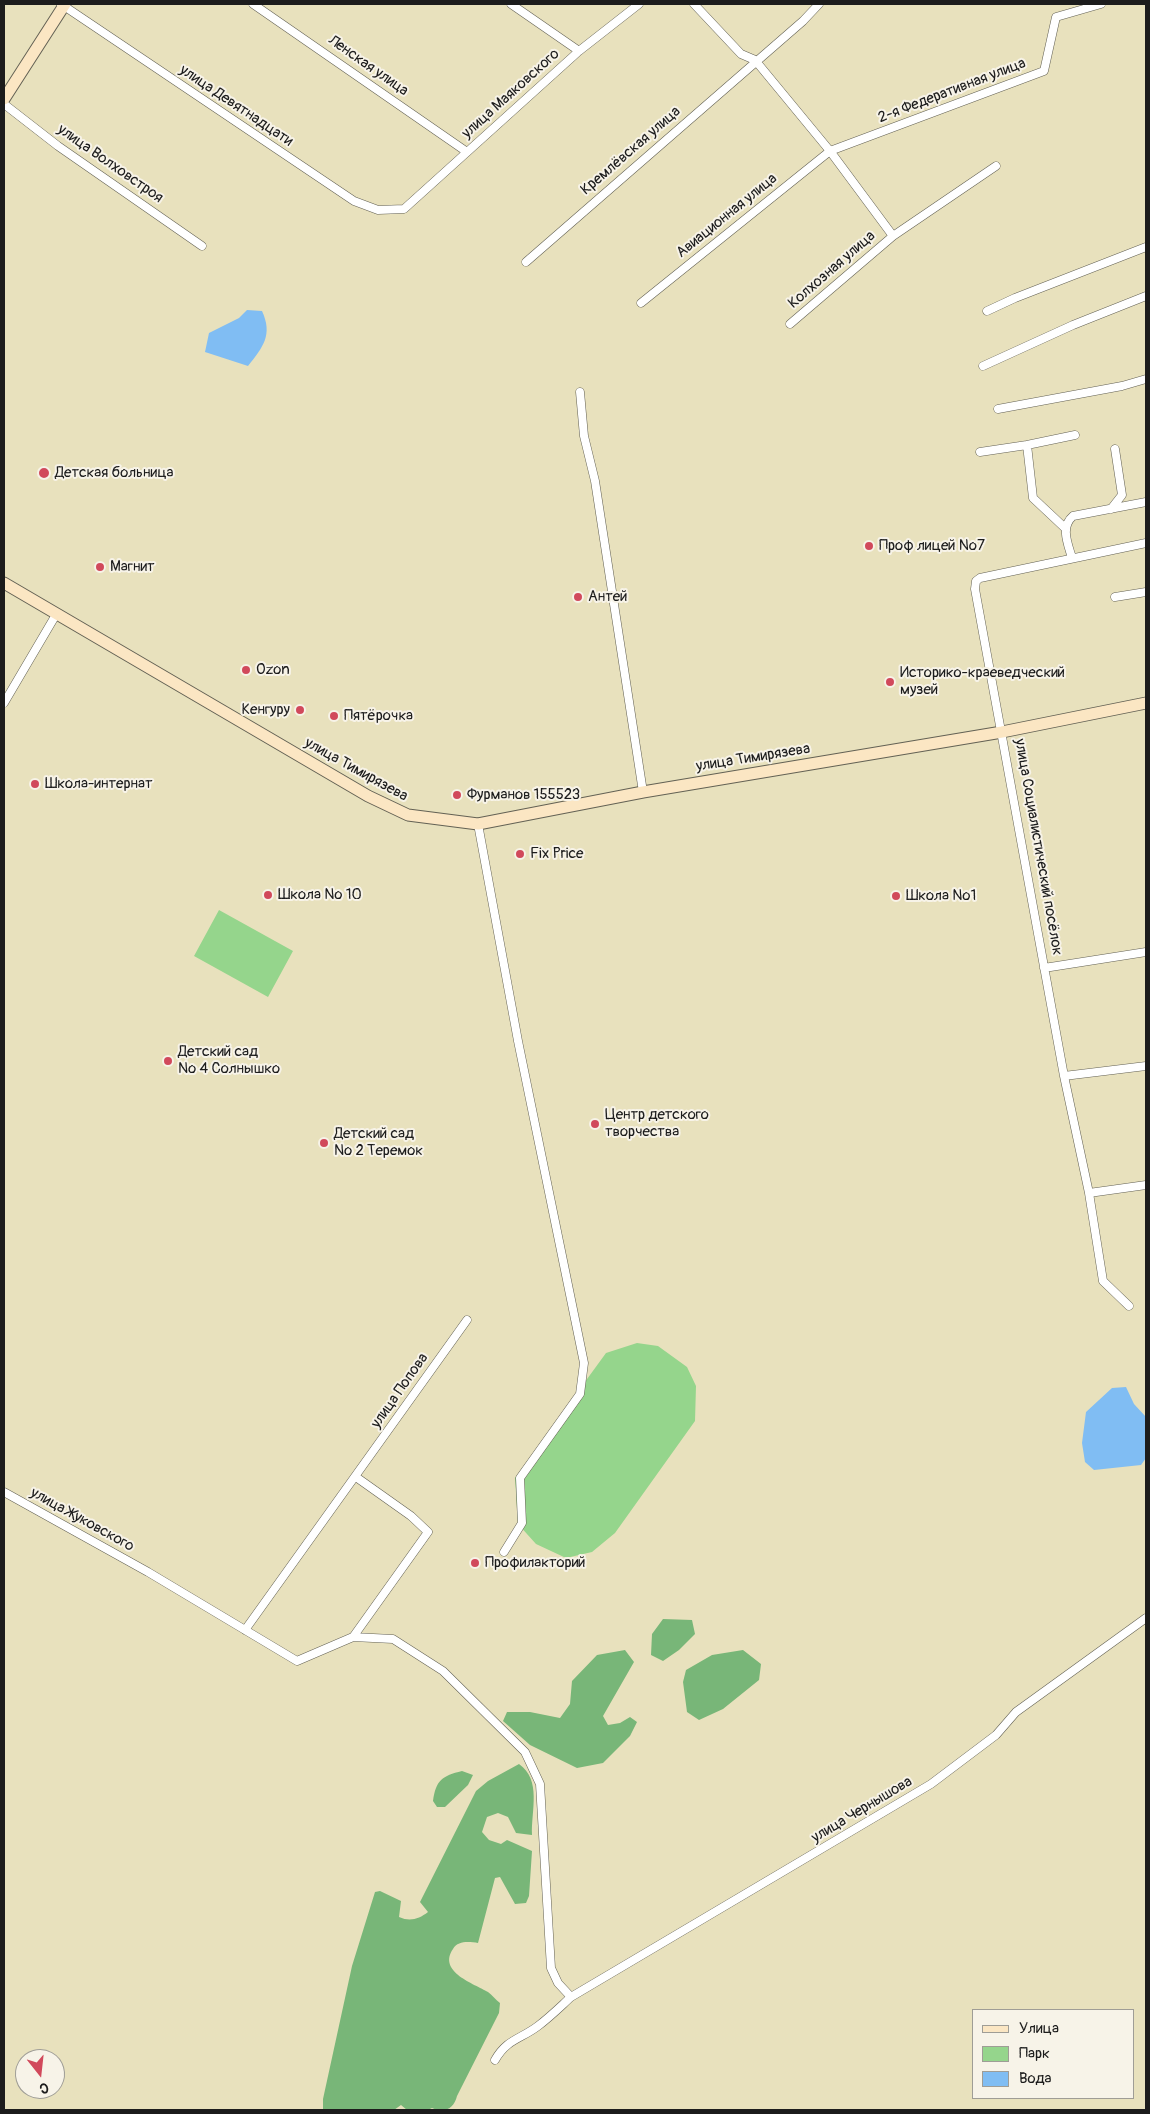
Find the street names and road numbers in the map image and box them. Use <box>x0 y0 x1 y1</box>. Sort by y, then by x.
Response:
street label: Ленская улица <box>324 32 412 100</box>
street label: улица Маяковского <box>458 45 564 143</box>
street label: 2-я Федеративная улица <box>876 55 1028 127</box>
street label: улица Девятнадцати <box>176 61 296 151</box>
street label: Кремлёвская улица <box>577 103 685 199</box>
street label: улица Волховстроя <box>54 121 166 207</box>
street label: Авиационная улица <box>673 170 781 262</box>
street label: Колхозная улица <box>785 227 879 313</box>
street label: улица Тимирязева <box>301 734 411 806</box>
street label: улица Социалистический посёлок <box>1010 737 1066 957</box>
street label: улица Тимирязева <box>695 740 811 776</box>
street label: улица Попова <box>367 1350 433 1432</box>
street label: улица Жуковского <box>27 1484 137 1556</box>
street label: улица Чернышова <box>808 1773 916 1847</box>

